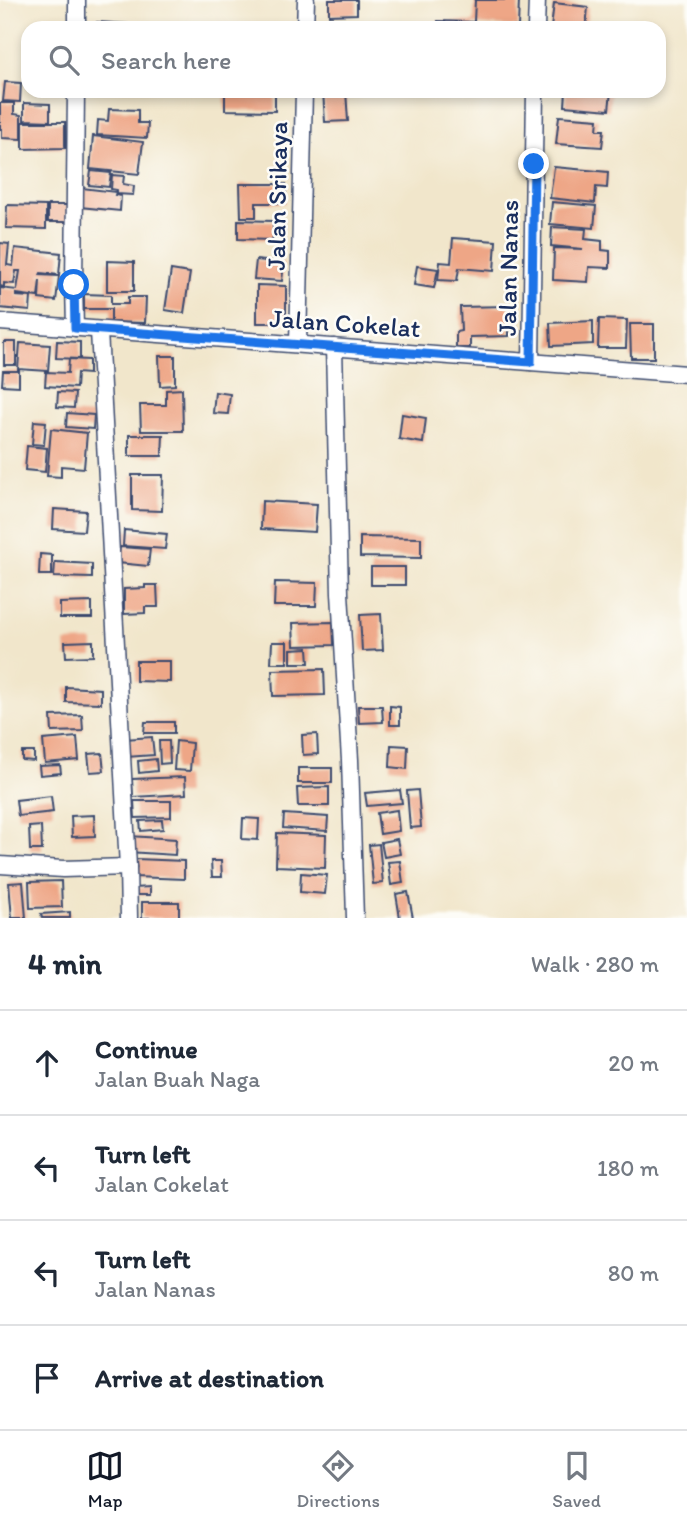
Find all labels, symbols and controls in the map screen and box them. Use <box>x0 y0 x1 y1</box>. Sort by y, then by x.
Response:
search box <box>21 21 666 98</box>
icon: search <box>45 41 83 79</box>
text: Search here <box>101 44 231 76</box>
street label: Jalan Srikaya <box>260 121 294 271</box>
route end <box>518 148 549 179</box>
street label: Jalan Nanas <box>491 200 525 336</box>
route start <box>58 269 89 300</box>
street label: Jalan Cokelat <box>268 302 422 344</box>
text: 4 min <box>28 945 102 982</box>
text: Walk · 280 m <box>531 950 659 978</box>
text: Continue <box>95 1033 198 1065</box>
icon: ahead <box>28 1044 66 1082</box>
text: 20 m <box>608 1049 659 1077</box>
text: Jalan Buah Naga <box>95 1065 260 1093</box>
text: Turn left <box>95 1138 191 1170</box>
icon: left <box>28 1149 66 1187</box>
text: 180 m <box>597 1154 659 1182</box>
text: Jalan Cokelat <box>95 1170 229 1198</box>
text: Turn left <box>95 1243 191 1275</box>
icon: left <box>28 1254 66 1292</box>
text: 80 m <box>608 1259 659 1287</box>
text: Jalan Nanas <box>95 1275 216 1303</box>
icon: arrive <box>28 1359 66 1397</box>
text: Arrive at destination <box>95 1362 324 1394</box>
tab: Map <box>86 1447 124 1512</box>
tab: Directions <box>296 1447 380 1512</box>
tab: Saved <box>552 1447 601 1512</box>

